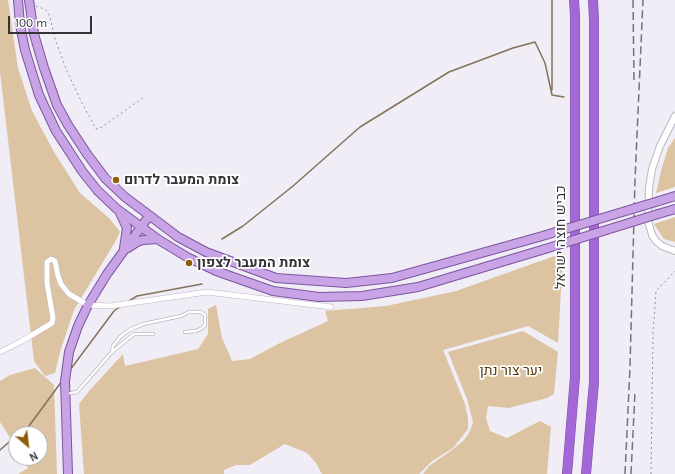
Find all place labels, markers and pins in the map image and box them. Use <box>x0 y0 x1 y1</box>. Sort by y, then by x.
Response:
place label: צומת המעבר לדרום <box>124 172 239 188</box>
marker: צומת המעבר לדרום <box>111 175 121 185</box>
place label: צומת המעבר לצפון <box>197 255 310 271</box>
marker: צומת המעבר לצפון <box>184 258 194 268</box>

